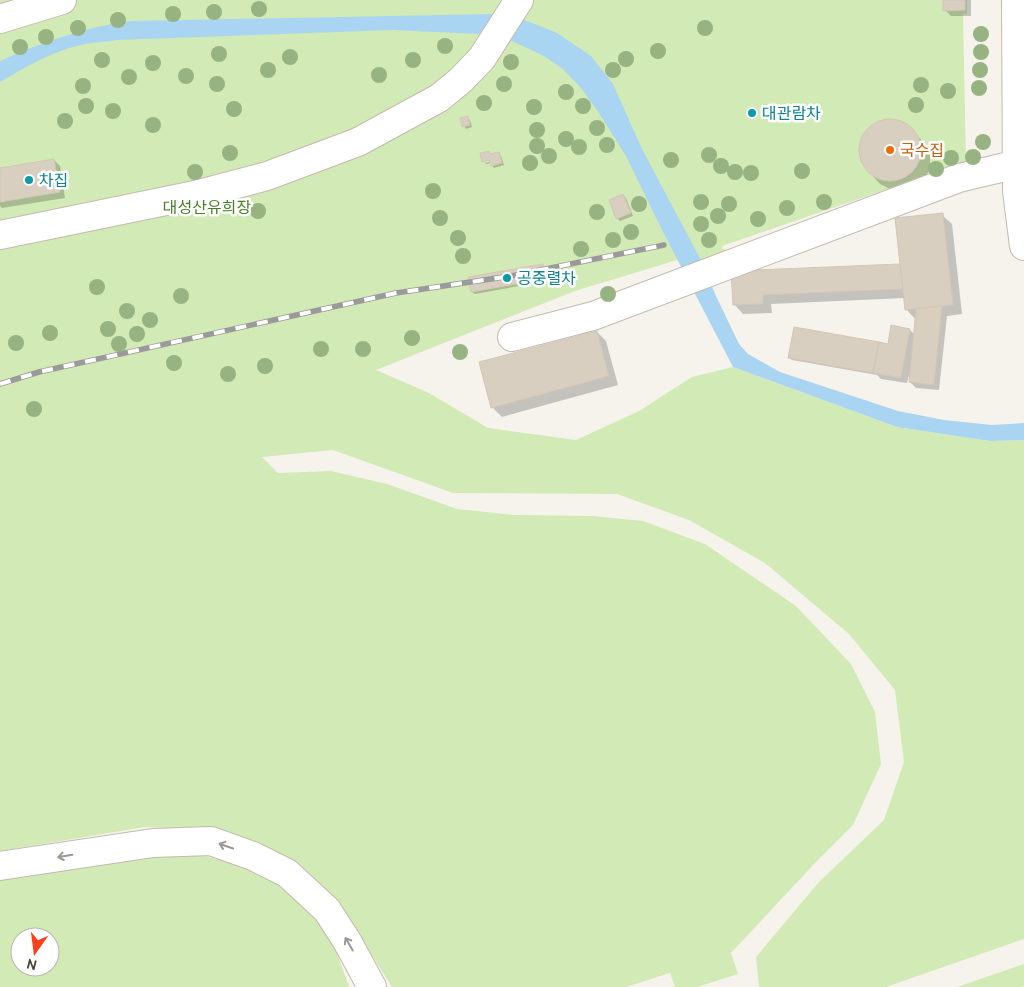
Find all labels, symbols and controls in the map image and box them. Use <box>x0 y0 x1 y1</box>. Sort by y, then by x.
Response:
place label: 대관람차 <box>762 104 821 123</box>
marker: 대관람차 <box>746 107 758 119</box>
place label: 국수집 <box>900 141 944 160</box>
marker: 국수집 <box>884 144 896 156</box>
place label: 차집 <box>39 171 68 190</box>
marker: 차집 <box>23 174 35 186</box>
park label: 대성산유희장 <box>163 198 251 217</box>
place label: 공중렬차 <box>517 269 576 288</box>
marker: 공중렬차 <box>501 272 513 284</box>
one-way arrow <box>218 841 234 850</box>
one-way arrow <box>57 851 73 861</box>
north arrow <box>10 927 60 977</box>
one-way arrow <box>344 937 354 952</box>
text: N <box>25 955 39 975</box>

